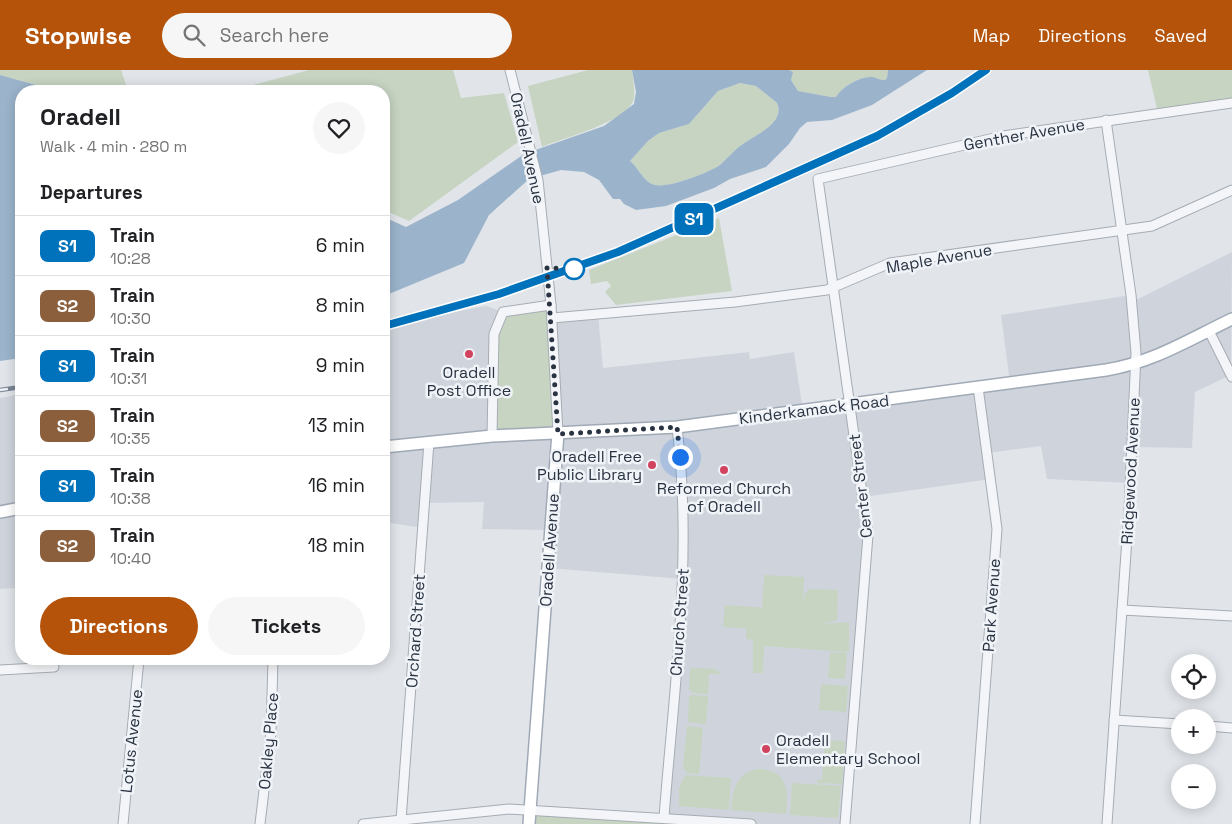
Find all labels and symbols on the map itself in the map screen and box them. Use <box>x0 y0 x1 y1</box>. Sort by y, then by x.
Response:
street label: Oradell Avenue <box>505 90 550 206</box>
street label: Genther Avenue <box>962 113 1086 155</box>
line badge: S1 <box>672 203 716 235</box>
street label: Maple Avenue <box>884 239 994 278</box>
unlabelled marker <box>563 258 585 280</box>
marker: Oradell Post Office <box>463 348 475 360</box>
place label: Oradell Post Office <box>427 362 511 401</box>
street label: Kinderkamack Road <box>738 390 890 429</box>
street label: Ridgewood Avenue <box>1116 397 1145 545</box>
street label: Center Street <box>844 433 877 539</box>
your location <box>668 445 693 470</box>
place label: Oradell Free Public Library <box>537 446 642 485</box>
marker: Oradell Free Public Library <box>646 459 658 471</box>
marker: Reformed Church of Oradell <box>718 464 730 476</box>
place label: Reformed Church of Oradell <box>657 478 791 517</box>
street label: Oradell Avenue <box>535 493 564 607</box>
street label: Park Avenue <box>978 558 1005 652</box>
street label: Church Street <box>665 567 694 677</box>
street label: Orchard Street <box>401 573 430 689</box>
street label: Lotus Avenue <box>116 688 147 794</box>
street label: Oakley Place <box>254 692 283 790</box>
place label: Oradell Elementary School <box>776 730 921 769</box>
marker: Oradell Elementary School <box>760 743 772 755</box>

